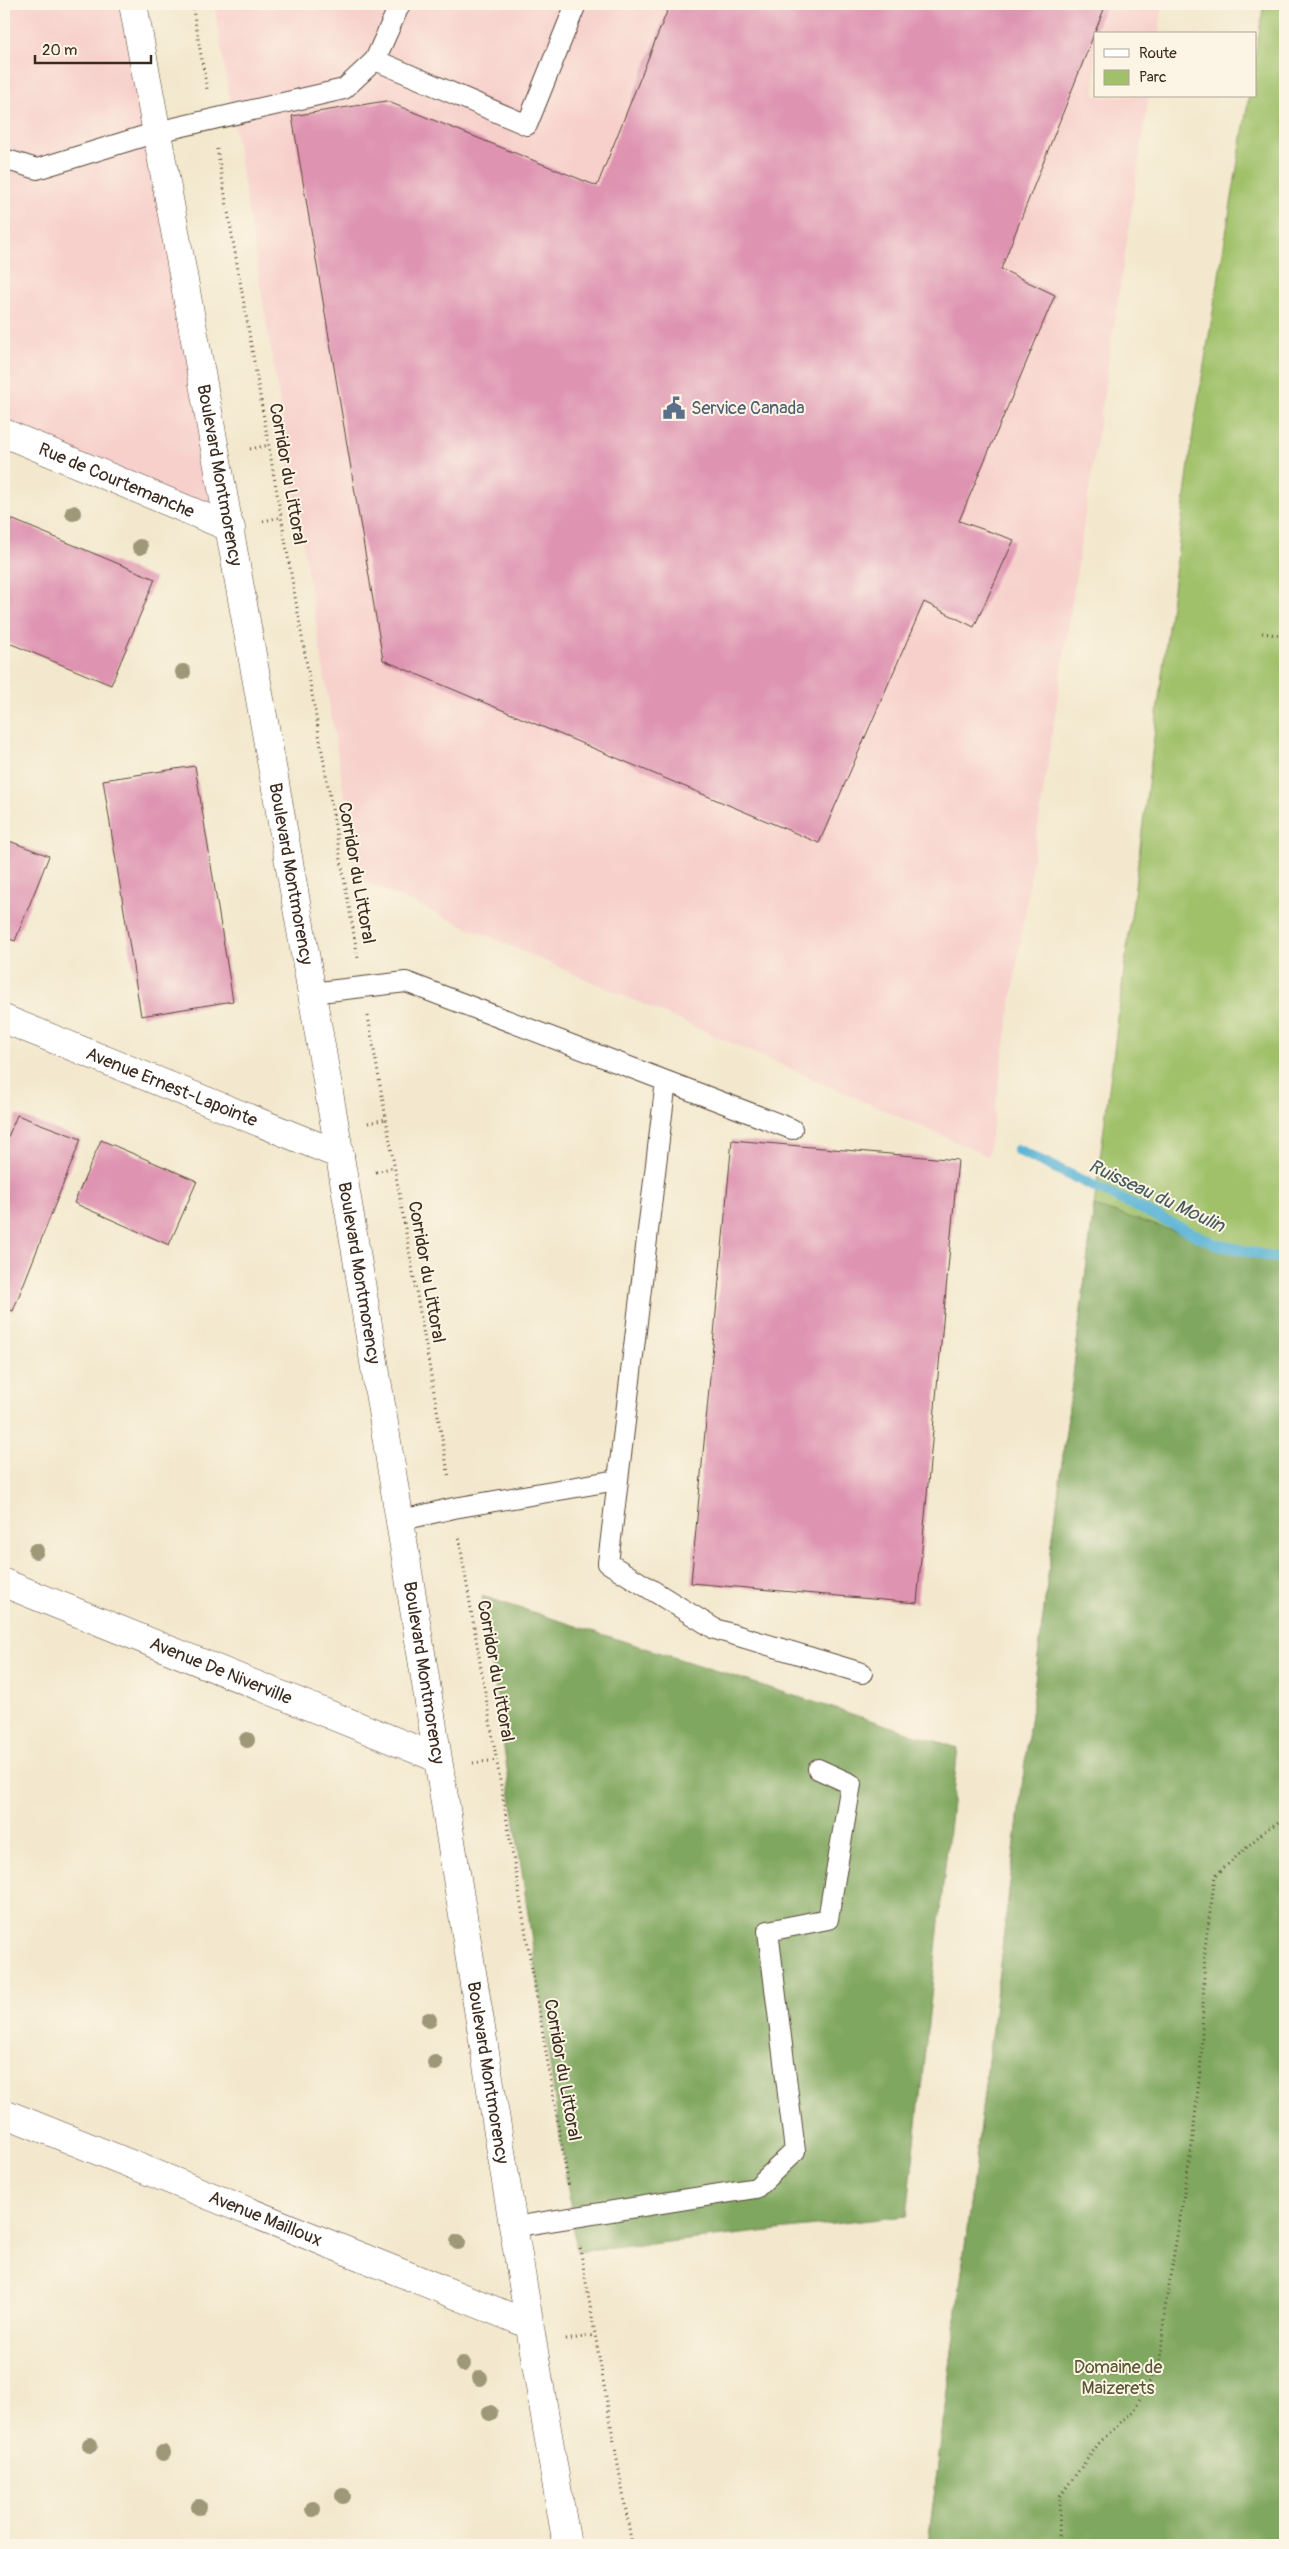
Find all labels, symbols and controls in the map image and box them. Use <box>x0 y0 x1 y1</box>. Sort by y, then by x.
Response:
scale bar <box>35 32 151 64</box>
legend <box>1094 32 1256 98</box>
text: 20 m <box>42 41 77 60</box>
text: Route <box>1139 44 1177 63</box>
text: Parc <box>1139 68 1167 87</box>
street label: Boulevard Montmorency <box>191 382 247 568</box>
public building icon: Service Canada <box>661 395 687 421</box>
place label: Service Canada <box>691 397 805 420</box>
street label: Corridor du Littoral <box>264 401 311 547</box>
street label: Rue de Courtemanche <box>35 438 198 523</box>
street label: Boulevard Montmorency <box>263 781 318 967</box>
street label: Corridor du Littoral <box>333 800 380 946</box>
street label: Avenue Ernest-Lapointe <box>82 1042 261 1132</box>
water label: Ruisseau du Moulin <box>1085 1154 1230 1238</box>
street label: Boulevard Montmorency <box>332 1180 385 1366</box>
street label: Corridor du Littoral <box>403 1199 450 1345</box>
street label: Boulevard Montmorency <box>398 1580 450 1766</box>
street label: Corridor du Littoral <box>472 1598 519 1744</box>
street label: Avenue De Niverville <box>146 1632 295 1710</box>
street label: Boulevard Montmorency <box>462 1980 514 2166</box>
street label: Corridor du Littoral <box>539 1997 586 2143</box>
street label: Avenue Mailloux <box>205 2186 325 2252</box>
park label: Domaine de Maizerets <box>1074 2356 1162 2400</box>

